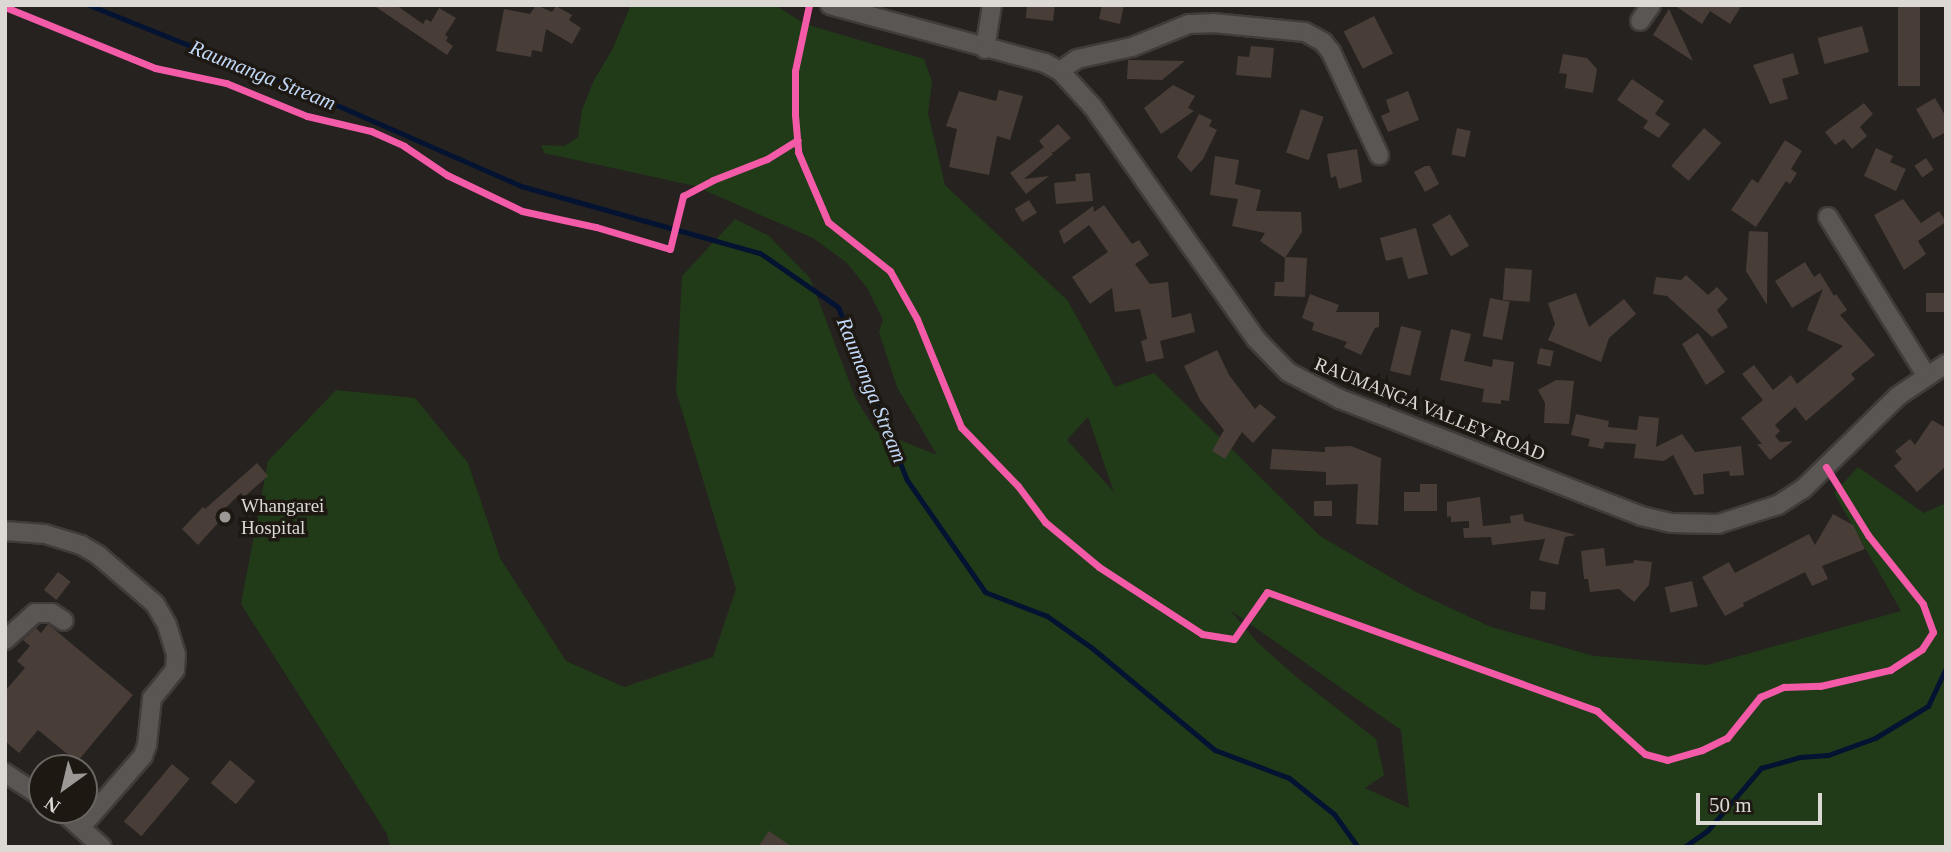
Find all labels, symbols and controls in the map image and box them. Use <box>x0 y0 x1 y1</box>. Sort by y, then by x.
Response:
water label: Raumanga Stream <box>186 34 340 116</box>
water label: Raumanga Stream <box>831 313 913 467</box>
street label: RAUMANGA VALLEY ROAD <box>1310 352 1550 466</box>
place label: Whangarei Hospital <box>241 495 324 539</box>
marker: Whangarei Hospital <box>215 507 235 527</box>
north arrow <box>28 754 98 824</box>
scale bar <box>1699 778 1825 822</box>
text: N <box>41 793 64 818</box>
text: 50 m <box>1709 793 1752 817</box>

